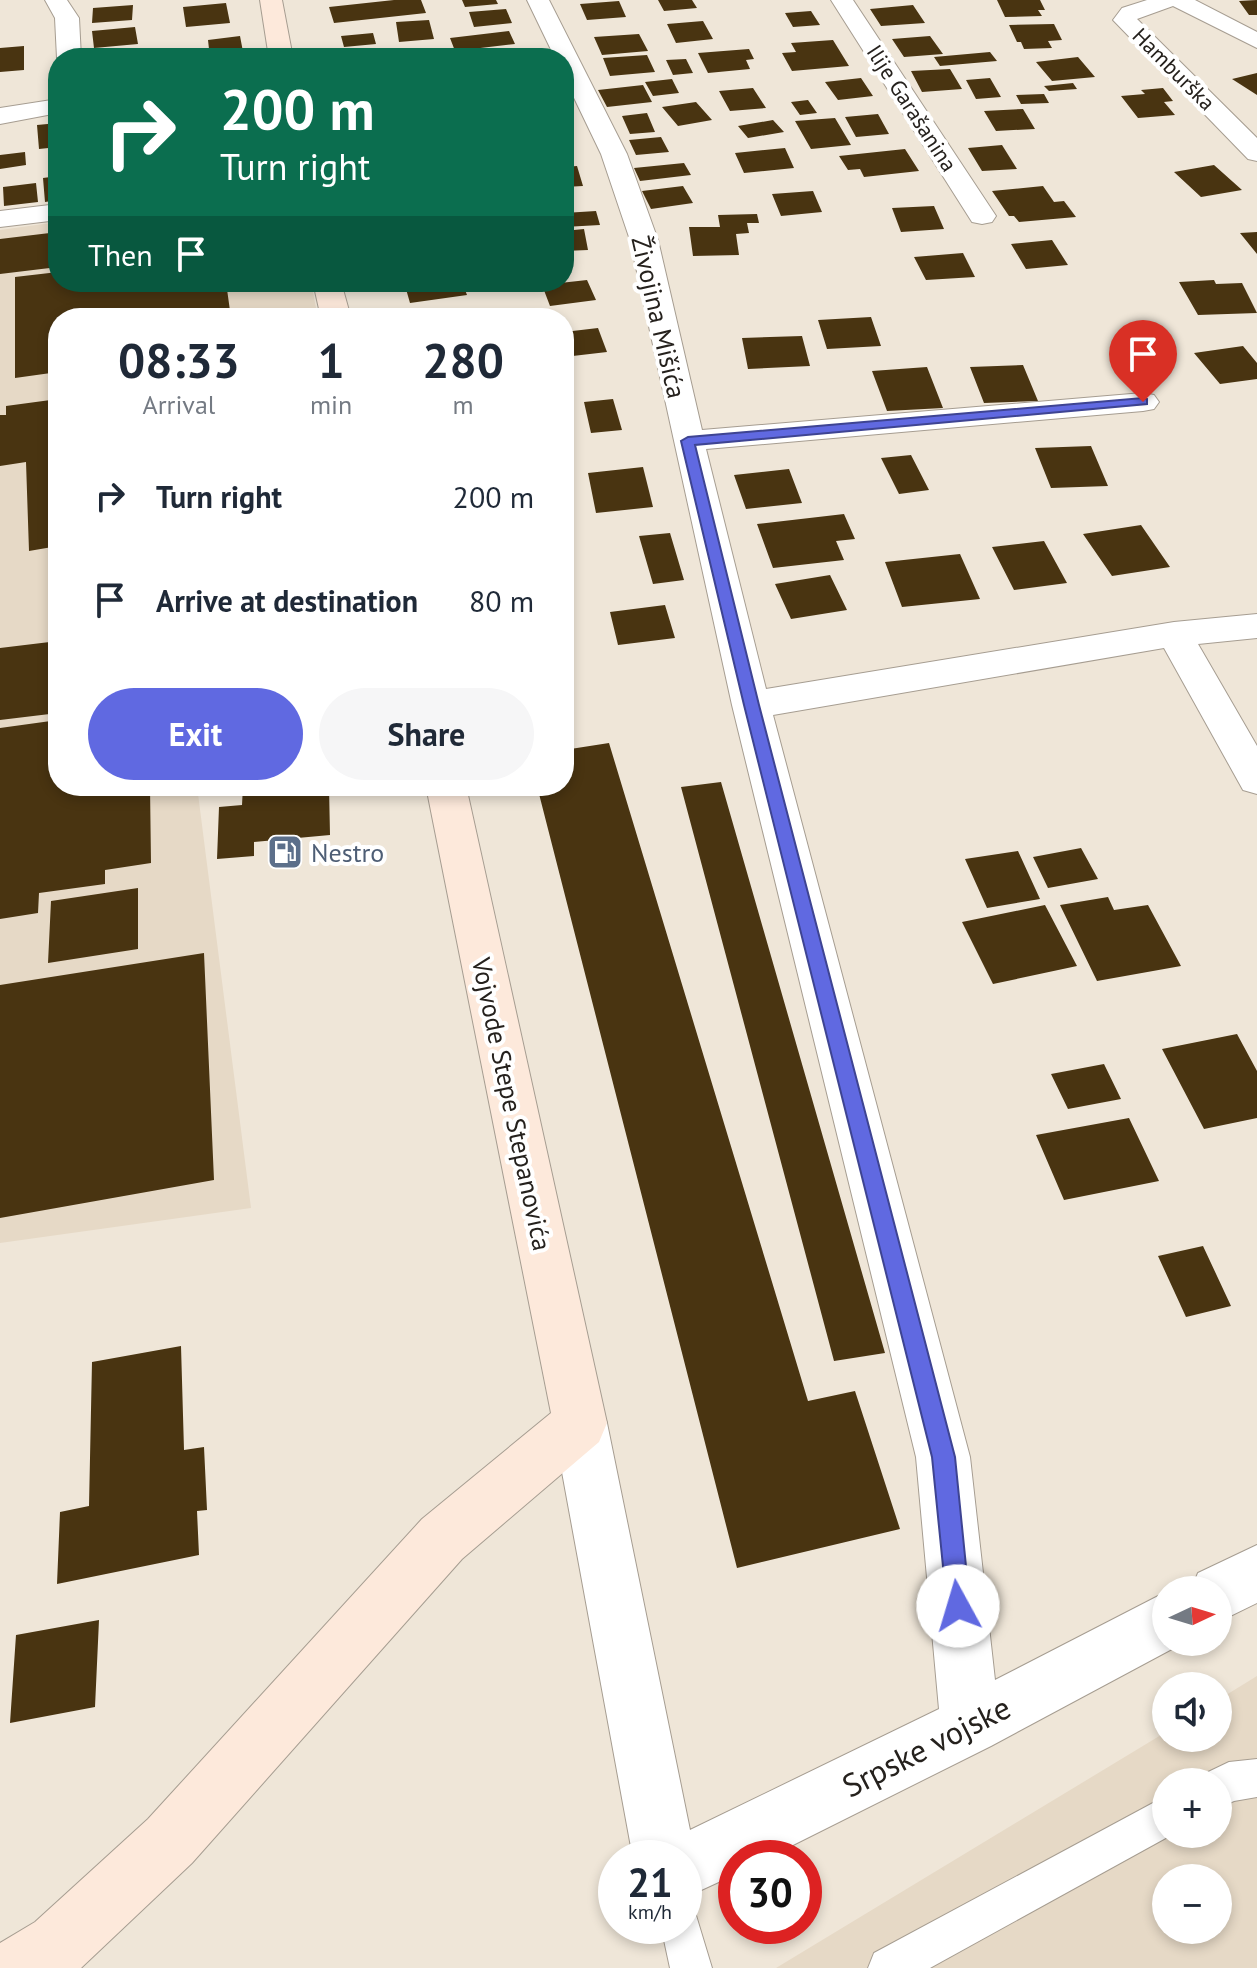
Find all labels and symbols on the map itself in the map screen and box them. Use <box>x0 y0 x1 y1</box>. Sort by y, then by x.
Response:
street label: Hamburška <box>1127 22 1221 116</box>
street label: Ilije Garašanina <box>861 39 963 177</box>
street label: Živojina Mišića <box>624 233 694 401</box>
pin <box>1109 320 1177 402</box>
fuel station icon: Nestro <box>266 833 304 871</box>
place label: Nestro <box>311 836 384 869</box>
street label: Vojvode Stepe Stepanovića <box>465 954 559 1254</box>
position arrow <box>916 1564 1000 1648</box>
north arrow <box>1152 1576 1232 1656</box>
street label: Srpske vojske <box>835 1686 1017 1806</box>
speed limit sign: 30 <box>718 1840 822 1944</box>

